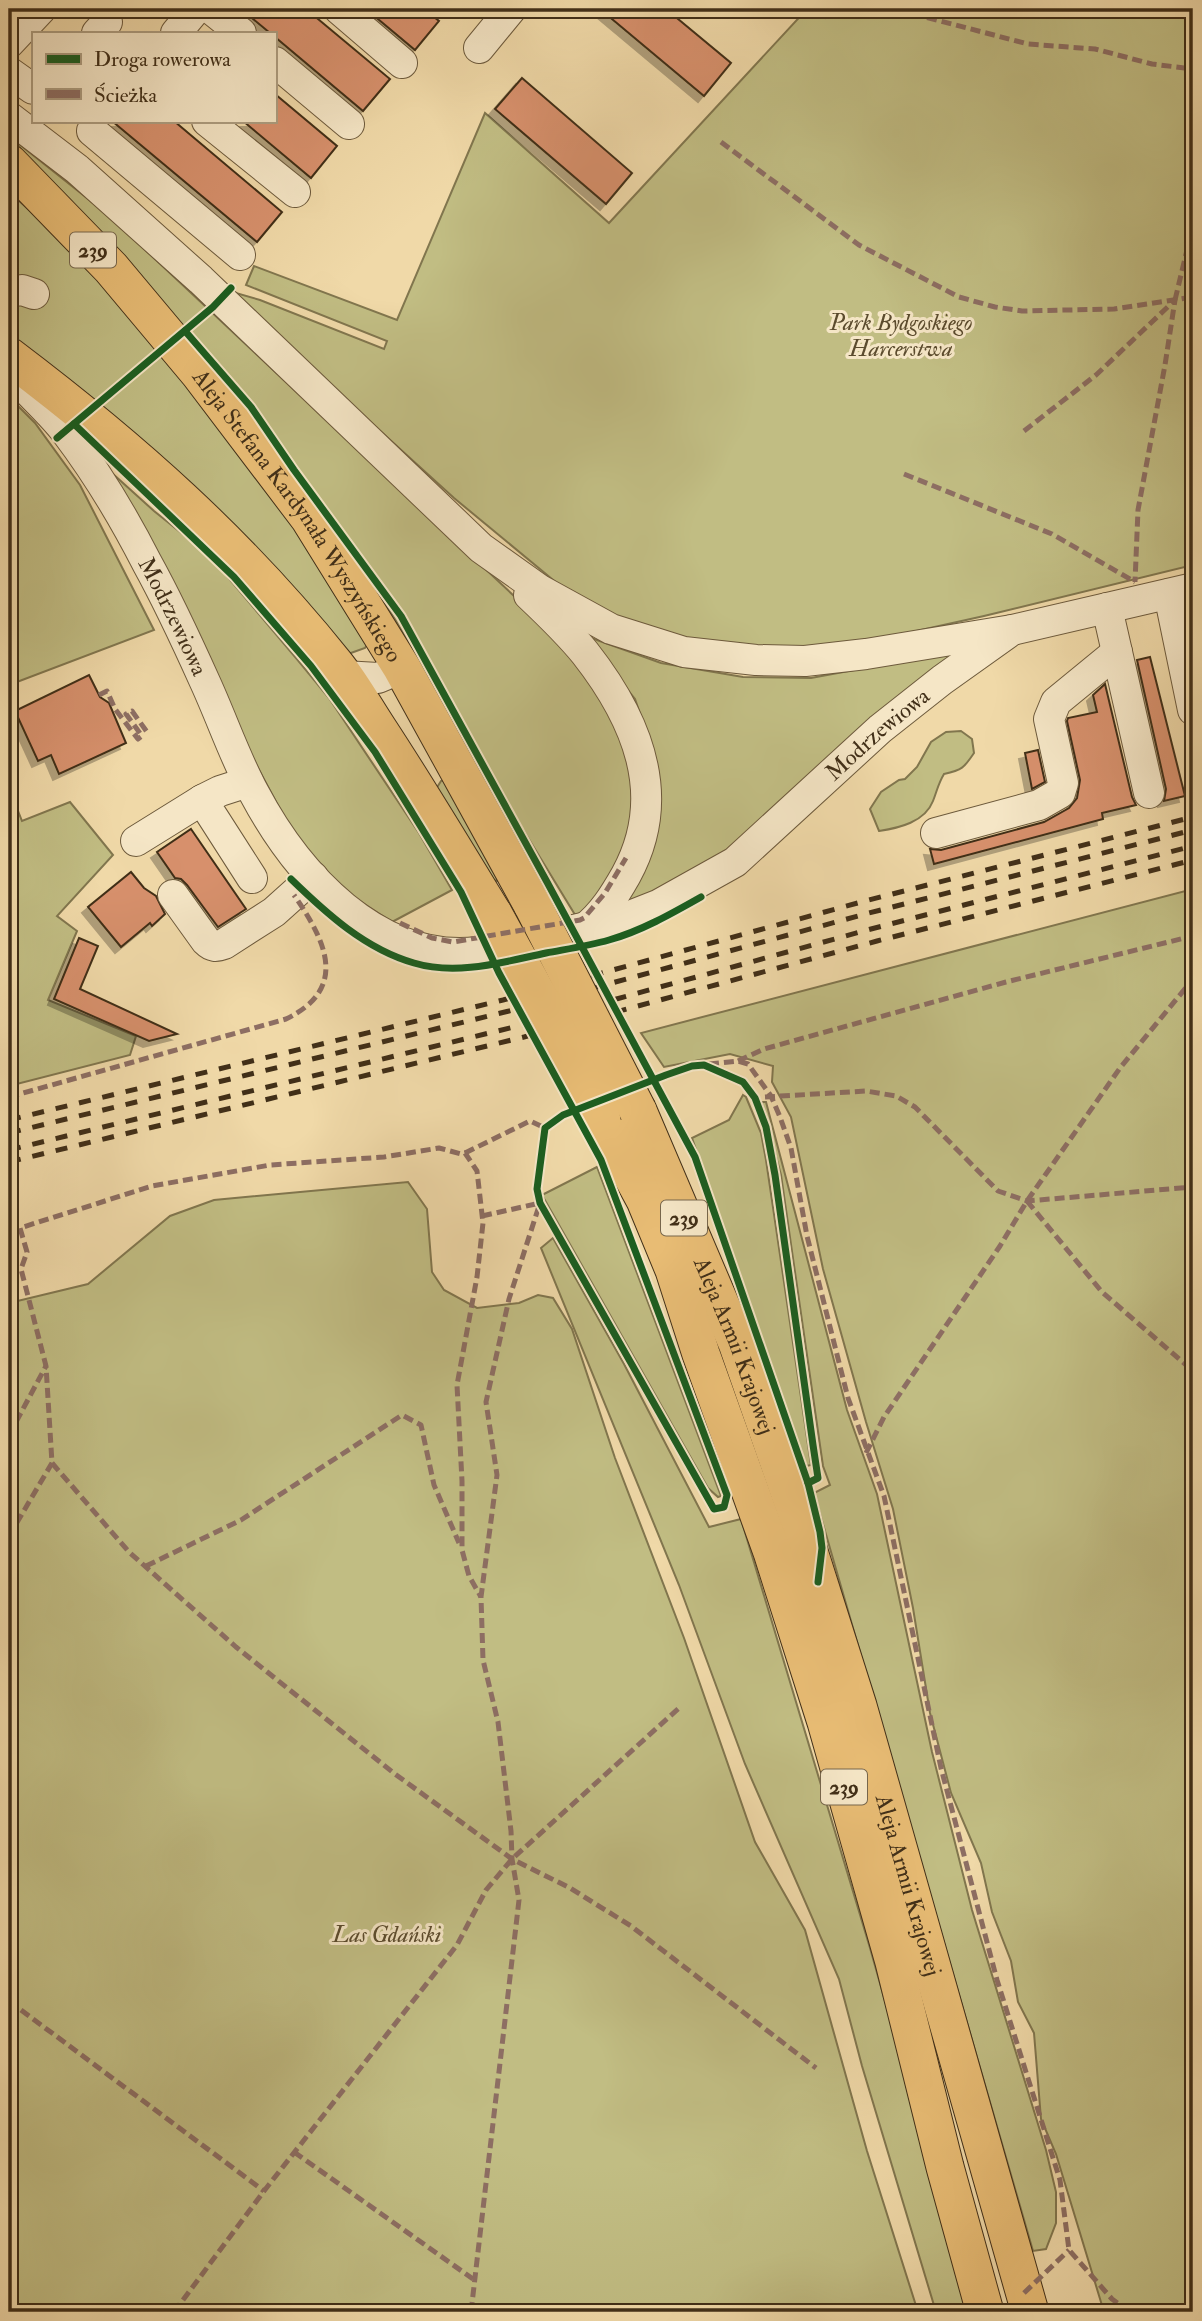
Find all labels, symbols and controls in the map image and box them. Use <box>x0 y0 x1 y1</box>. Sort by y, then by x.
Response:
legend <box>32 32 276 122</box>
text: Droga rowerowa <box>94 46 231 73</box>
text: Ścieżka <box>94 82 157 109</box>
road number: 239 <box>70 232 116 268</box>
park label: Park Bydgoskiego Harcerstwa <box>829 308 972 363</box>
street label: Aleja Stefana Kardynała Wyszyńskiego <box>186 363 409 668</box>
street label: Modrzewiowa <box>132 552 214 681</box>
street label: Modrzewiowa <box>819 681 936 787</box>
road number: 239 <box>661 1200 707 1236</box>
street label: Aleja Armii Krajowej <box>687 1252 782 1438</box>
road number: 239 <box>821 1770 867 1804</box>
street label: Aleja Armii Krajowej <box>869 1790 948 1979</box>
park label: Las Gdański <box>332 1920 441 1949</box>

